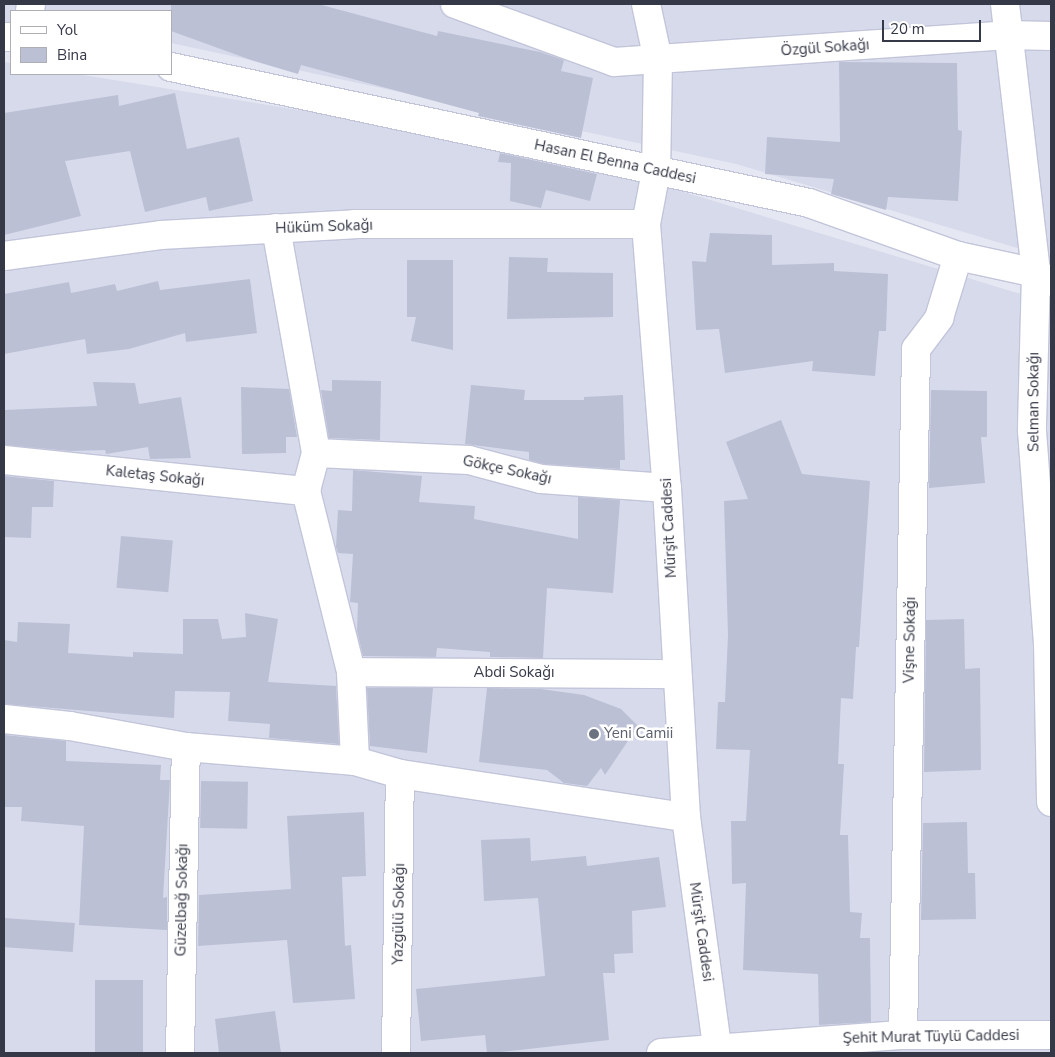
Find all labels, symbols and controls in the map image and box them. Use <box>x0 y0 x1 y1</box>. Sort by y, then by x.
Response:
legend <box>10 10 172 75</box>
scale bar <box>885 10 984 42</box>
text: 20 m <box>890 19 925 39</box>
text: Yol <box>57 20 78 40</box>
street label: Özgül Sokağı <box>780 36 870 60</box>
text: Bina <box>57 45 87 65</box>
street label: Hasan El Benna Caddesi <box>532 136 698 188</box>
street label: Hüküm Sokağı <box>275 216 373 238</box>
street label: Selman Sokağı <box>1025 352 1043 452</box>
street label: Gökçe Sokağı <box>461 452 553 488</box>
street label: Kaletaş Sokağı <box>105 462 205 490</box>
street label: Mürşit Caddesi <box>657 477 681 579</box>
street label: Vişne Sokağı <box>900 597 920 683</box>
street label: Abdi Sokağı <box>474 664 554 682</box>
place label: Yeni Camii <box>604 725 673 743</box>
marker: Yeni Camii <box>588 728 600 740</box>
street label: Güzelbağ Sokağı <box>172 843 192 957</box>
street label: Yazgülü Sokağı <box>389 863 409 965</box>
street label: Mürşit Caddesi <box>685 881 717 983</box>
street label: Şehit Murat Tüylü Caddesi <box>843 1026 1019 1048</box>

